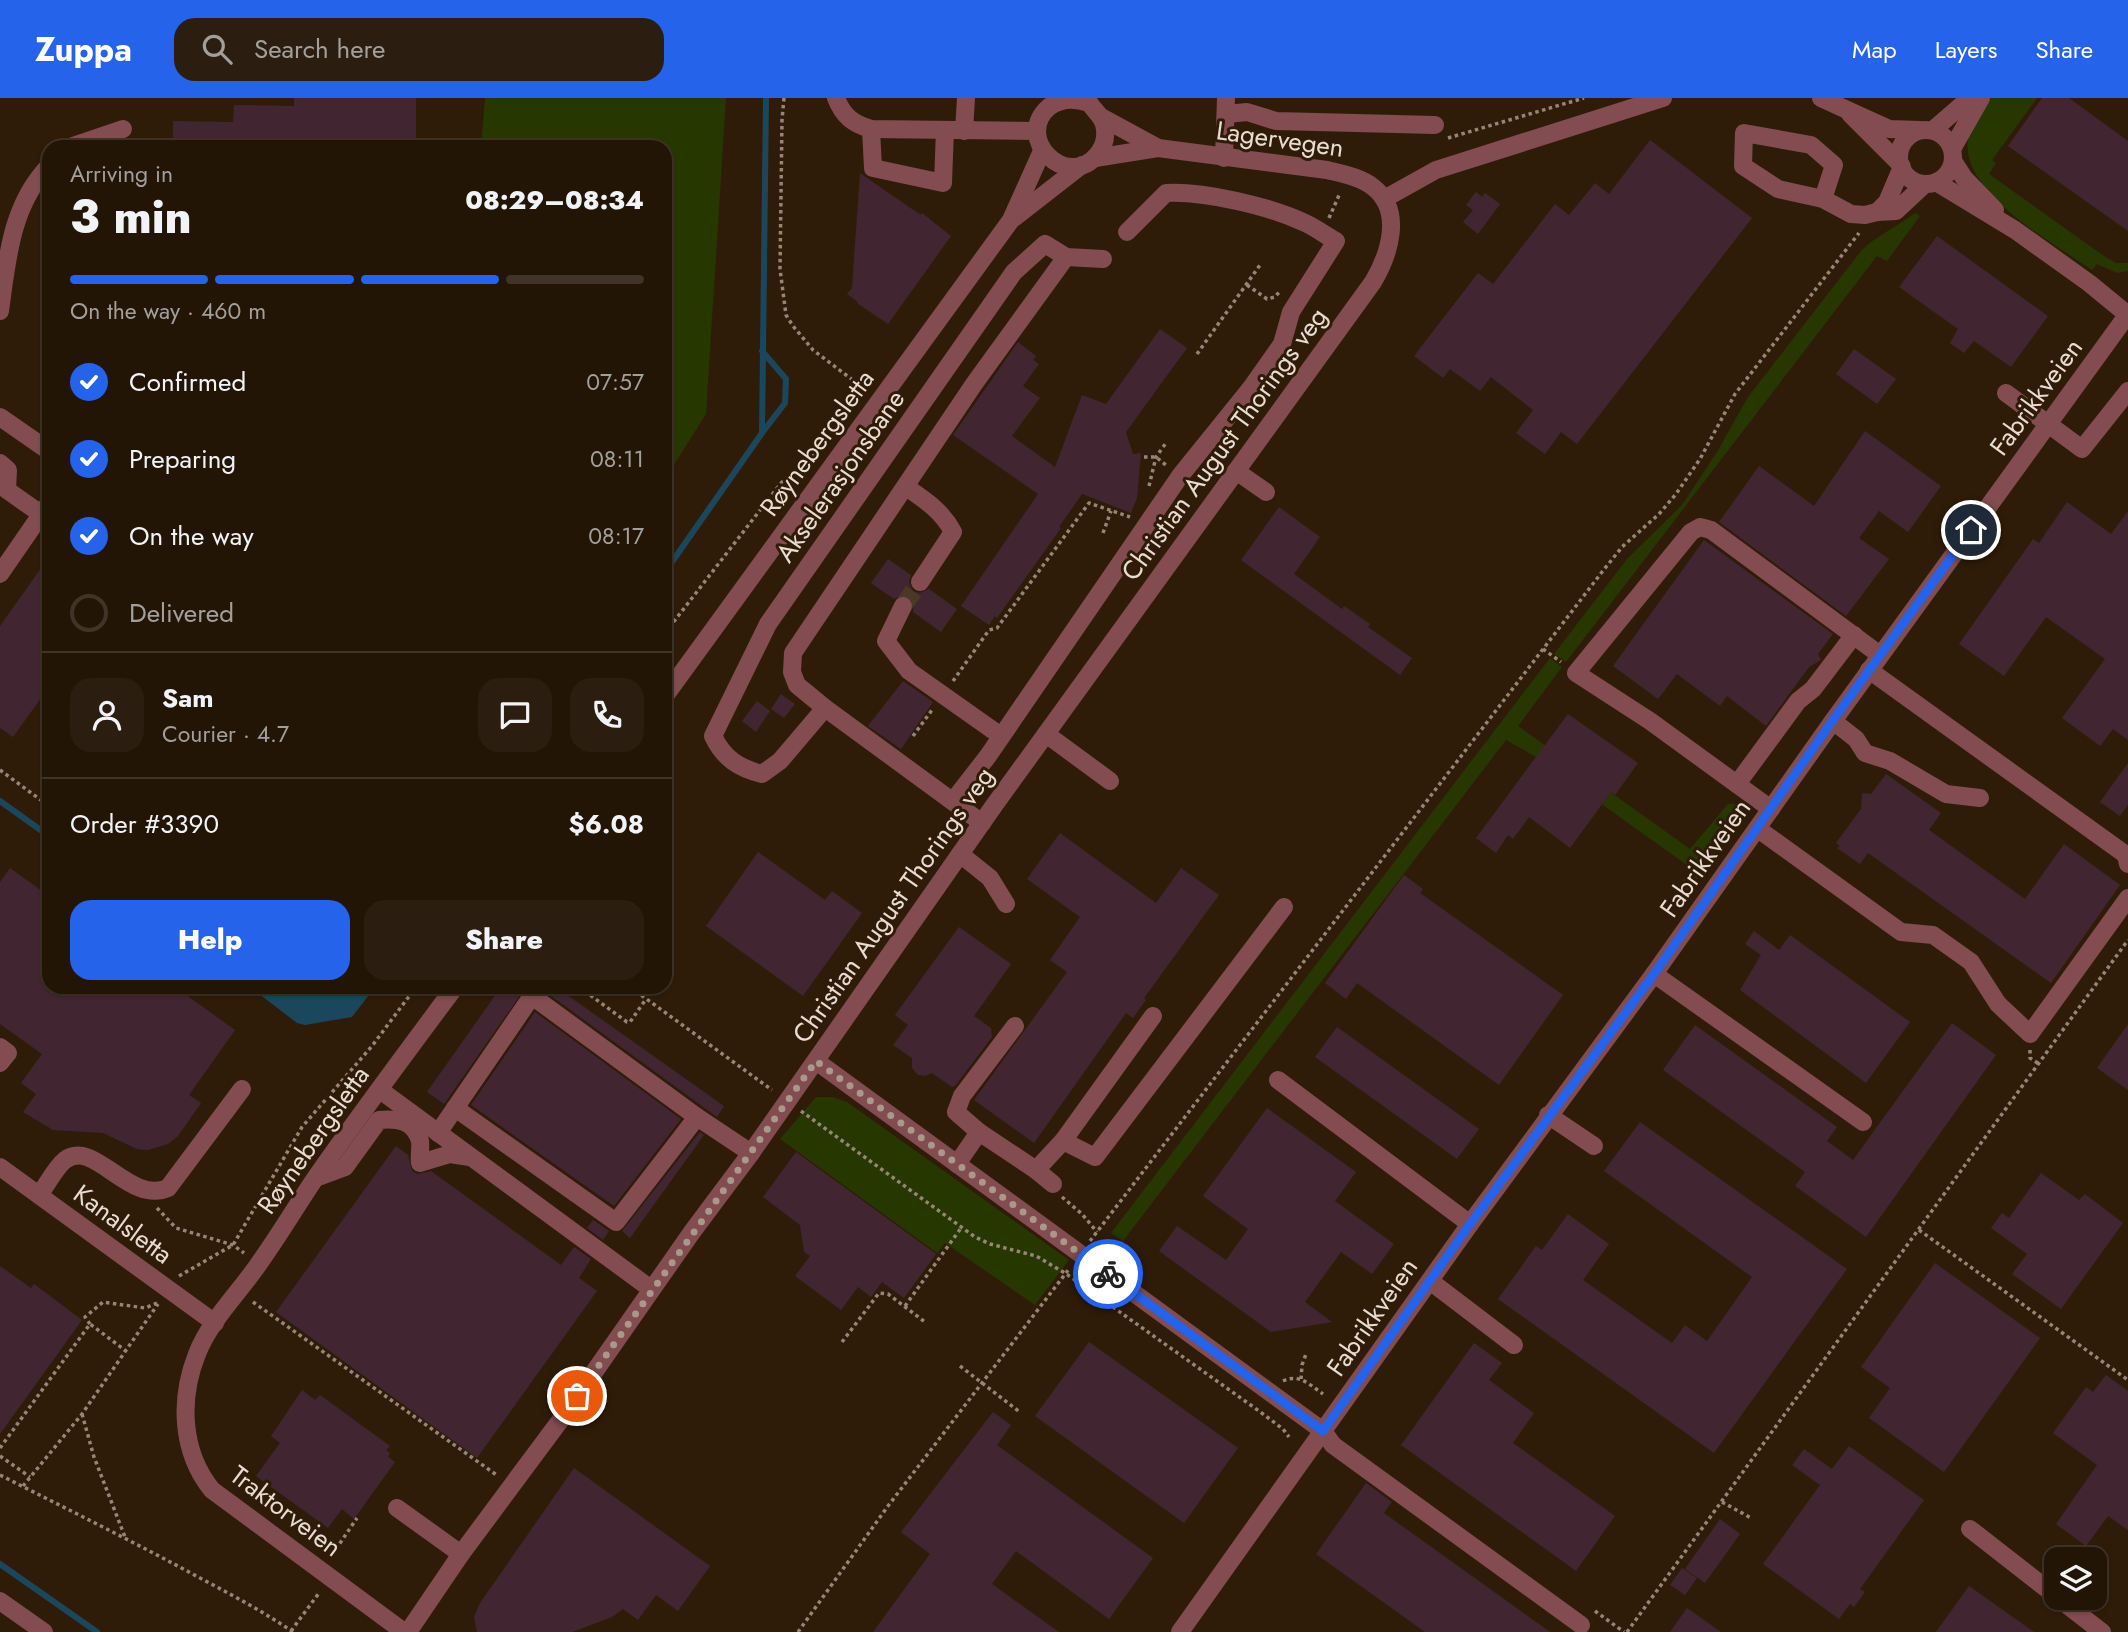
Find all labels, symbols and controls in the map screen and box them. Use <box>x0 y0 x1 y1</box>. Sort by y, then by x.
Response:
search box <box>174 18 664 81</box>
text: Zuppa <box>35 26 132 73</box>
icon: search <box>198 30 236 68</box>
text: Search here <box>254 30 385 68</box>
text: Map <box>1852 32 1897 67</box>
text: Layers <box>1935 32 1997 67</box>
text: Share <box>2035 32 2093 67</box>
street label: Lagervegen <box>1214 111 1346 167</box>
text: Arriving in <box>70 157 173 191</box>
text: 08:29–08:34 <box>465 181 644 219</box>
text: 3 min <box>70 184 192 250</box>
text: On the way · 460 m <box>70 294 266 328</box>
street label: Christian August Thorings veg <box>1112 300 1336 588</box>
street label: Fabrikkveien <box>1980 331 2092 463</box>
street label: Røynebergsletta <box>751 362 883 524</box>
icon: check <box>70 363 108 401</box>
text: Confirmed <box>129 363 246 401</box>
text: 07:57 <box>586 365 644 399</box>
street label: Akselerasjonsbane <box>766 382 914 570</box>
icon: check <box>70 440 108 478</box>
text: Preparing <box>129 440 236 478</box>
text: 08:11 <box>590 442 644 476</box>
pin <box>1941 500 2001 560</box>
icon: home <box>1952 511 1990 549</box>
icon: check <box>70 517 108 555</box>
text: On the way <box>129 517 254 555</box>
text: 08:17 <box>588 519 644 553</box>
text: Delivered <box>129 594 234 632</box>
button: person <box>70 678 144 752</box>
button: chat <box>478 678 552 752</box>
button: phone <box>570 678 644 752</box>
text: Sam <box>162 679 214 717</box>
text: Courier · 4.7 <box>162 717 289 751</box>
street label: Christian August Thorings veg <box>783 759 1003 1051</box>
street label: Fabrikkveien <box>1650 791 1760 925</box>
text: Order #3390 <box>70 805 219 843</box>
text: $6.08 <box>569 805 644 843</box>
button: Help <box>70 900 350 980</box>
button: Share <box>364 900 644 980</box>
street label: Røynebergsletta <box>248 1058 378 1222</box>
street label: Kanalsletta <box>66 1175 180 1273</box>
courier <box>1073 1239 1143 1309</box>
street label: Fabrikkveien <box>1317 1250 1427 1384</box>
icon: bike <box>1089 1255 1127 1293</box>
pin <box>547 1366 607 1426</box>
icon: bag <box>558 1377 596 1415</box>
street label: Traktorveien <box>222 1456 350 1566</box>
map controls <box>2044 1547 2107 1610</box>
button: layers <box>2044 1547 2107 1610</box>

